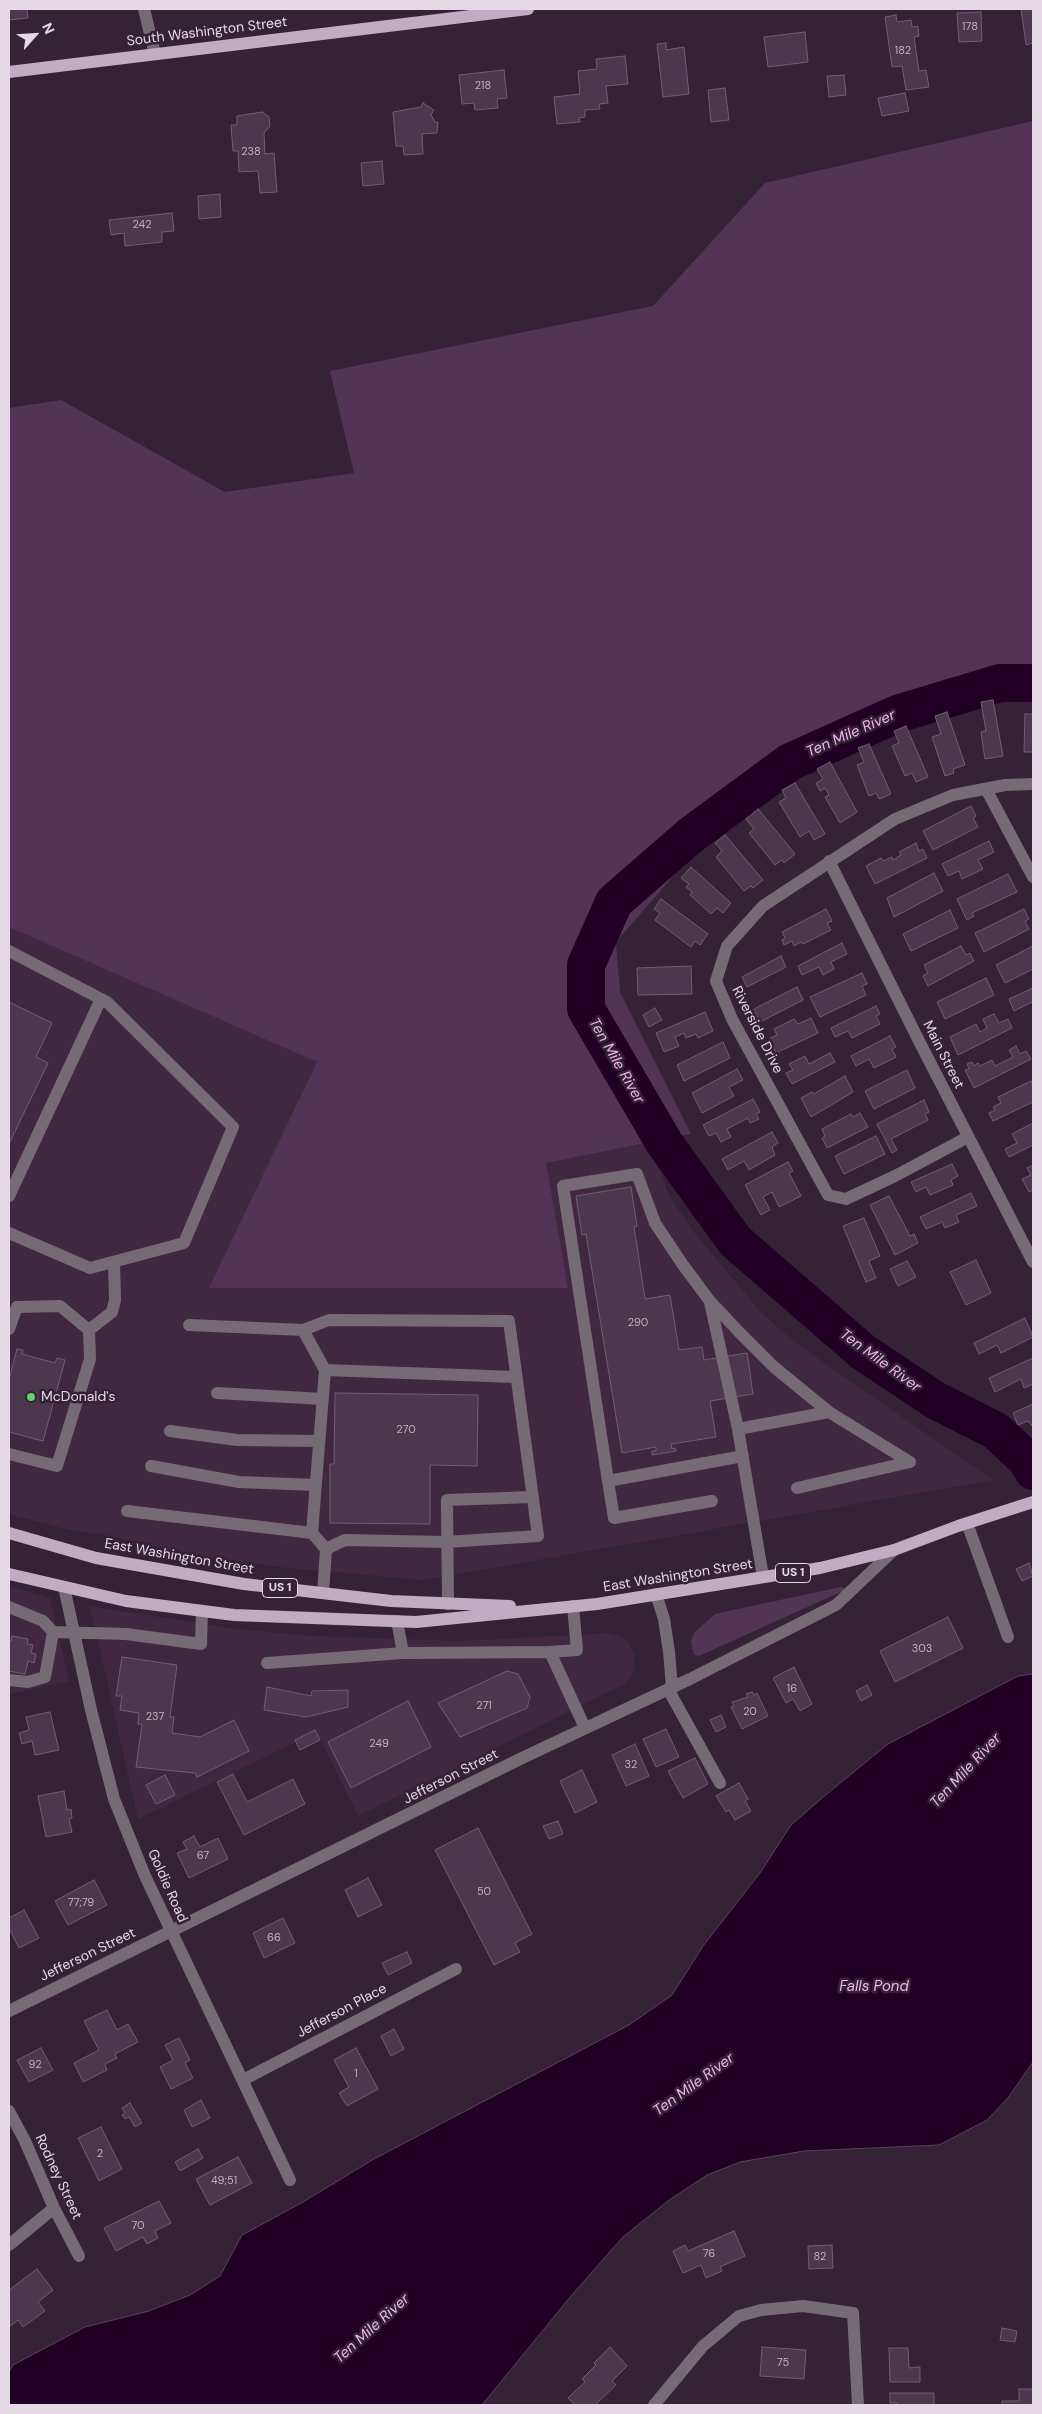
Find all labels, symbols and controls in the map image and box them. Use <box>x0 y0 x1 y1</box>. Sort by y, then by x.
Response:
north arrow <box>10 10 60 60</box>
street label: South Washington Street <box>126 14 288 50</box>
text: N <box>38 20 59 37</box>
house number: 178 <box>962 20 978 34</box>
house number: 182 <box>895 44 911 58</box>
house number: 218 <box>475 79 491 93</box>
house number: 238 <box>241 145 261 159</box>
house number: 242 <box>132 218 152 232</box>
water label: Ten Mile River <box>804 706 898 762</box>
street label: Riverside Drive <box>728 983 786 1077</box>
water label: Ten Mile River <box>584 1015 648 1107</box>
street label: Main Street <box>919 1018 967 1092</box>
house number: 290 <box>628 1316 648 1330</box>
water label: Ten Mile River <box>836 1326 924 1396</box>
place label: McDonald's <box>41 1389 116 1405</box>
marker: McDonald's <box>25 1391 37 1403</box>
house number: 270 <box>396 1423 416 1437</box>
street label: East Washington Street <box>103 1536 255 1578</box>
street label: East Washington Street <box>602 1556 754 1596</box>
road number: US 1 <box>776 1564 810 1582</box>
road number: US 1 <box>262 1579 298 1598</box>
house number: 303 <box>912 1642 932 1656</box>
house number: 16 <box>787 1682 797 1696</box>
house number: 271 <box>476 1699 492 1713</box>
house number: 20 <box>743 1705 757 1719</box>
house number: 237 <box>146 1710 164 1724</box>
water label: Ten Mile River <box>927 1730 1005 1812</box>
house number: 249 <box>369 1737 389 1751</box>
street label: Jefferson Street <box>401 1746 501 1808</box>
house number: 32 <box>625 1758 637 1772</box>
street label: Goldie Road <box>143 1847 191 1925</box>
house number: 67 <box>197 1849 209 1863</box>
house number: 50 <box>477 1885 491 1899</box>
house number: 77;79 <box>68 1896 94 1910</box>
street label: Jefferson Street <box>38 1925 138 1985</box>
house number: 66 <box>267 1931 281 1945</box>
water label: Falls Pond <box>839 1978 909 1996</box>
street label: Jefferson Place <box>294 1980 390 2042</box>
water label: Ten Mile River <box>650 2050 738 2120</box>
house number: 92 <box>28 2058 42 2072</box>
house number: 1 <box>354 2067 358 2081</box>
street label: Rodney Street <box>31 2132 85 2222</box>
house number: 2 <box>97 2147 103 2161</box>
house number: 49;51 <box>211 2174 237 2188</box>
house number: 70 <box>131 2219 145 2233</box>
house number: 76 <box>703 2247 715 2261</box>
house number: 82 <box>814 2250 826 2264</box>
water label: Ten Mile River <box>330 2290 414 2368</box>
house number: 75 <box>777 2356 789 2370</box>

